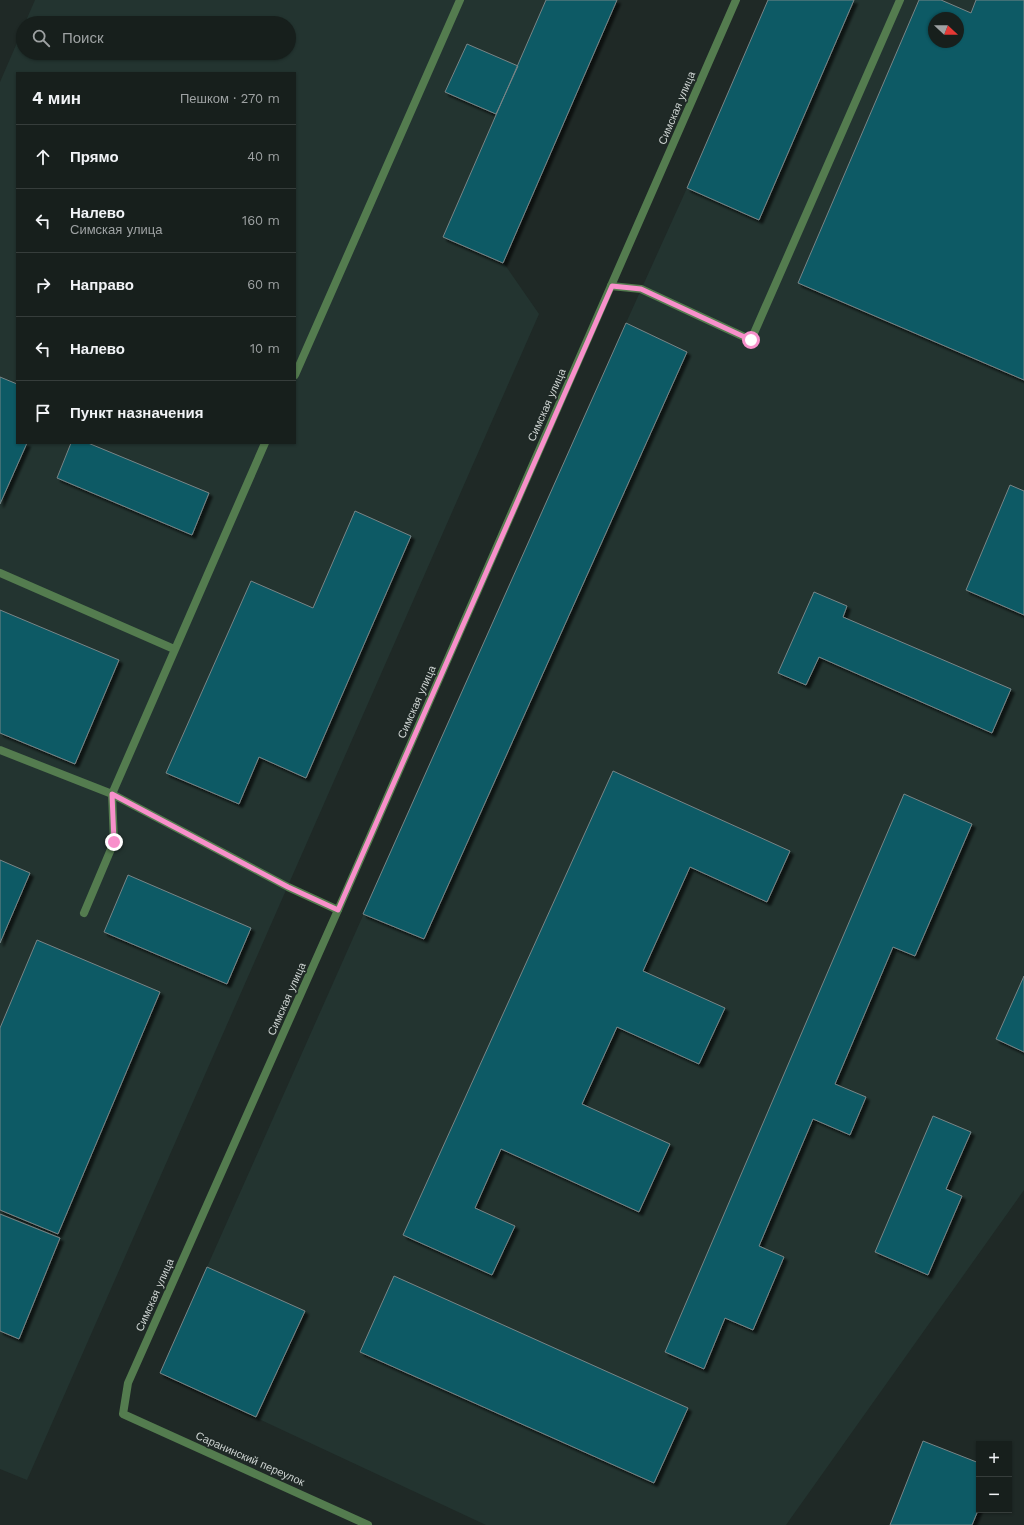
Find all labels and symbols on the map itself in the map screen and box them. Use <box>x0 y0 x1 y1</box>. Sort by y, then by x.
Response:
north arrow <box>928 12 964 48</box>
street label: Симская улица <box>656 69 699 147</box>
route start <box>742 331 760 349</box>
street label: Симская улица <box>525 366 569 443</box>
street label: Симская улица <box>395 663 439 740</box>
route end <box>105 833 123 851</box>
street label: Симская улица <box>265 960 309 1037</box>
street label: Симская улица <box>133 1256 177 1333</box>
street label: Саранинский переулок <box>193 1429 307 1489</box>

